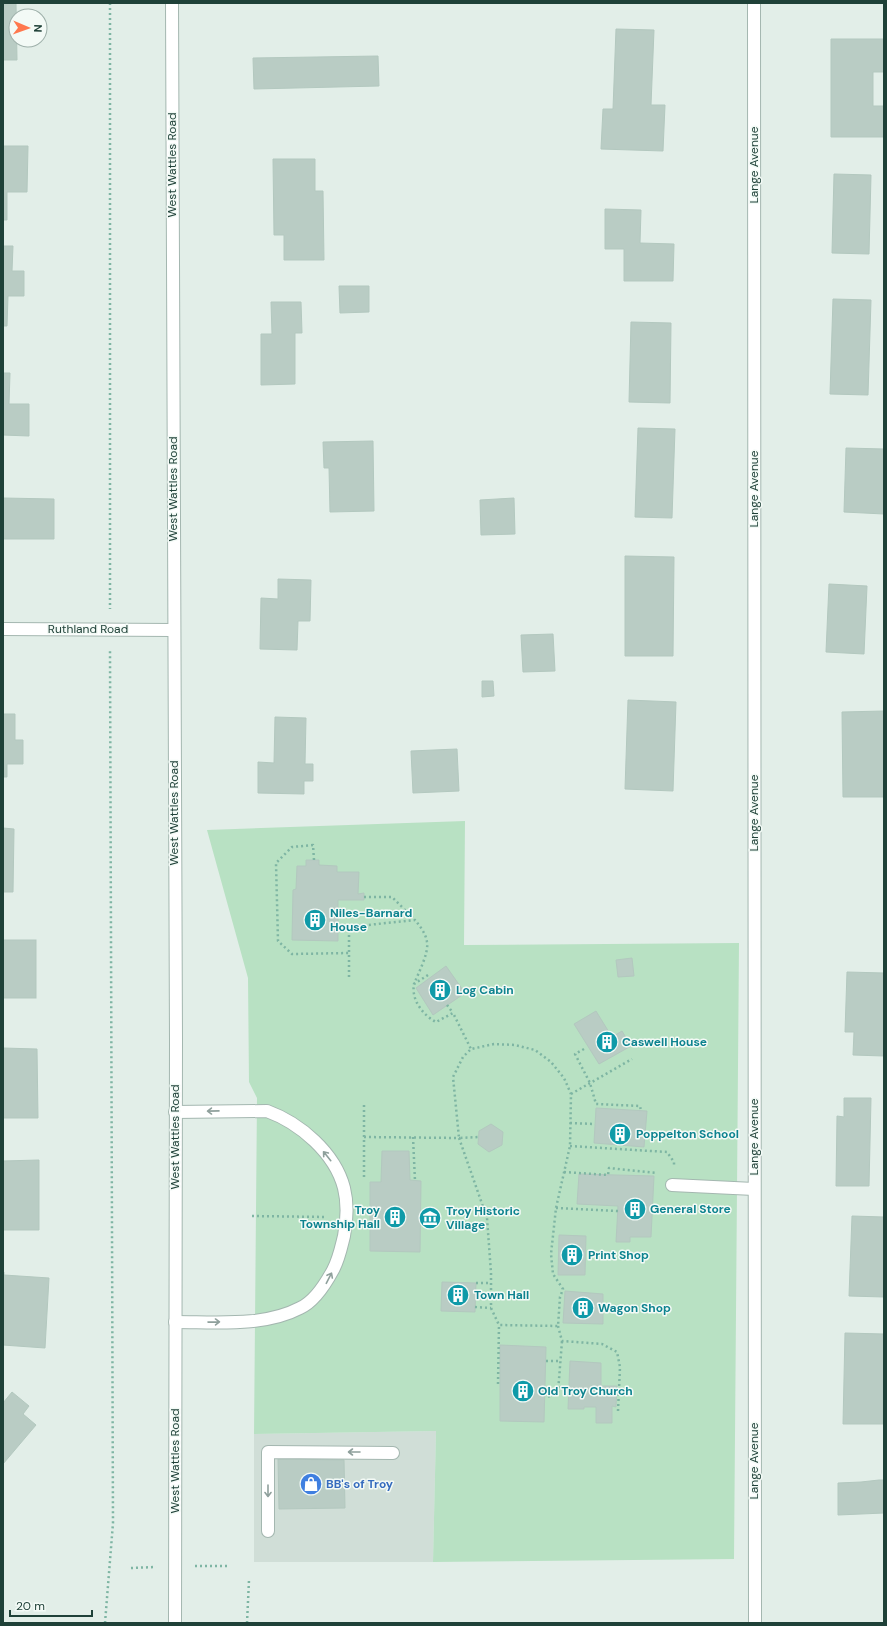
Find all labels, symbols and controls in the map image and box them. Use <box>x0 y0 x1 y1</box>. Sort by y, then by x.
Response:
north arrow <box>8 8 48 48</box>
text: N <box>31 24 45 33</box>
street label: West Wattles Road <box>164 113 180 217</box>
street label: Lange Avenue <box>746 126 762 203</box>
street label: West Wattles Road <box>165 437 181 541</box>
street label: Lange Avenue <box>746 450 762 527</box>
street label: Ruthland Road <box>48 621 128 637</box>
street label: West Wattles Road <box>166 761 182 865</box>
street label: Lange Avenue <box>746 774 762 851</box>
place label: Niles-Barnard House <box>330 905 413 935</box>
building icon: Niles-Barnard House <box>302 907 328 933</box>
building icon: Log Cabin <box>427 977 453 1003</box>
place label: Log Cabin <box>456 982 514 998</box>
building icon: Caswell House <box>594 1029 620 1055</box>
place label: Caswell House <box>622 1034 707 1050</box>
street label: West Wattles Road <box>167 1085 183 1189</box>
street label: Lange Avenue <box>746 1098 762 1175</box>
one-way arrow <box>207 1107 220 1115</box>
building icon: Poppelton School <box>607 1121 633 1147</box>
place label: Poppelton School <box>636 1126 739 1142</box>
one-way arrow <box>323 1151 331 1162</box>
building icon: General Store <box>622 1196 648 1222</box>
place label: General Store <box>650 1201 731 1217</box>
place label: Troy Township Hall <box>300 1202 381 1232</box>
place label: Troy Historic Village <box>446 1203 520 1233</box>
building icon: Troy Township Hall <box>382 1204 408 1230</box>
museum icon: Troy Historic Village <box>417 1205 443 1231</box>
building icon: Print Shop <box>559 1242 585 1268</box>
place label: Print Shop <box>588 1247 649 1263</box>
one-way arrow <box>325 1273 333 1285</box>
building icon: Town Hall <box>445 1282 471 1308</box>
place label: Town Hall <box>474 1287 529 1303</box>
building icon: Wagon Shop <box>570 1295 596 1321</box>
place label: Wagon Shop <box>598 1300 671 1316</box>
one-way arrow <box>207 1318 220 1325</box>
building icon: Old Troy Church <box>510 1378 536 1404</box>
place label: Old Troy Church <box>538 1383 633 1399</box>
street label: West Wattles Road <box>167 1409 183 1513</box>
street label: Lange Avenue <box>746 1422 762 1499</box>
one-way arrow <box>348 1448 361 1456</box>
shop icon: BB's of Troy <box>298 1471 324 1497</box>
place label: BB's of Troy <box>326 1476 394 1492</box>
one-way arrow <box>264 1484 272 1497</box>
scale bar <box>10 1592 92 1618</box>
text: 20 m <box>16 1598 45 1614</box>

